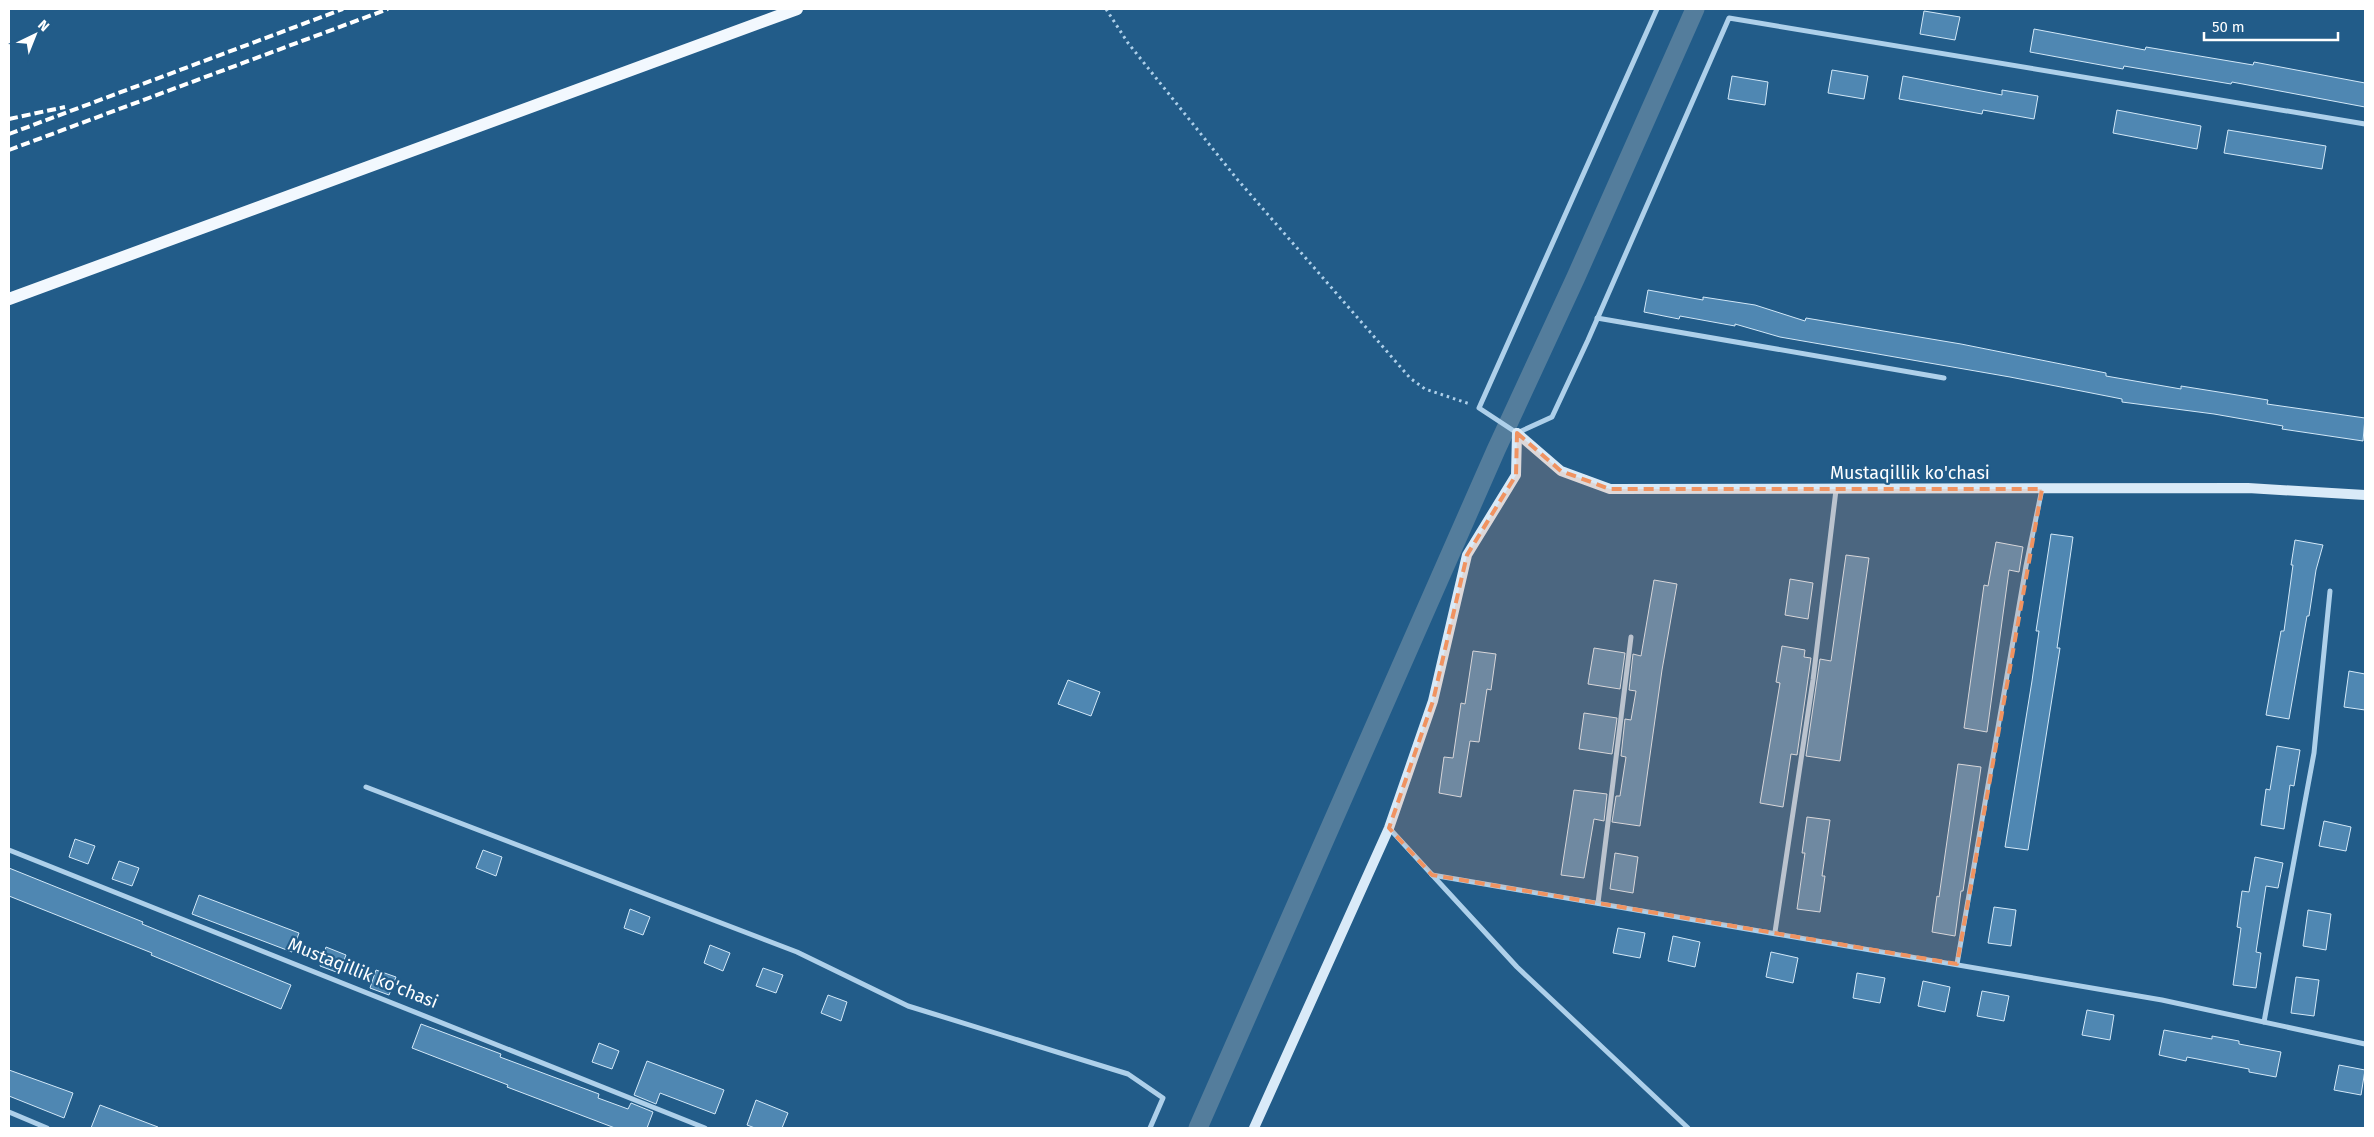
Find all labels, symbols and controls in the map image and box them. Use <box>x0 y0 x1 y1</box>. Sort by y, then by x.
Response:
north arrow <box>10 10 60 60</box>
scale bar <box>2204 10 2338 42</box>
text: N <box>34 16 53 35</box>
text: 50 m <box>2212 18 2245 36</box>
street label: Mustaqillik ko'chasi <box>1830 462 1990 484</box>
street label: Mustaqillik ko'chasi <box>285 933 441 1013</box>

